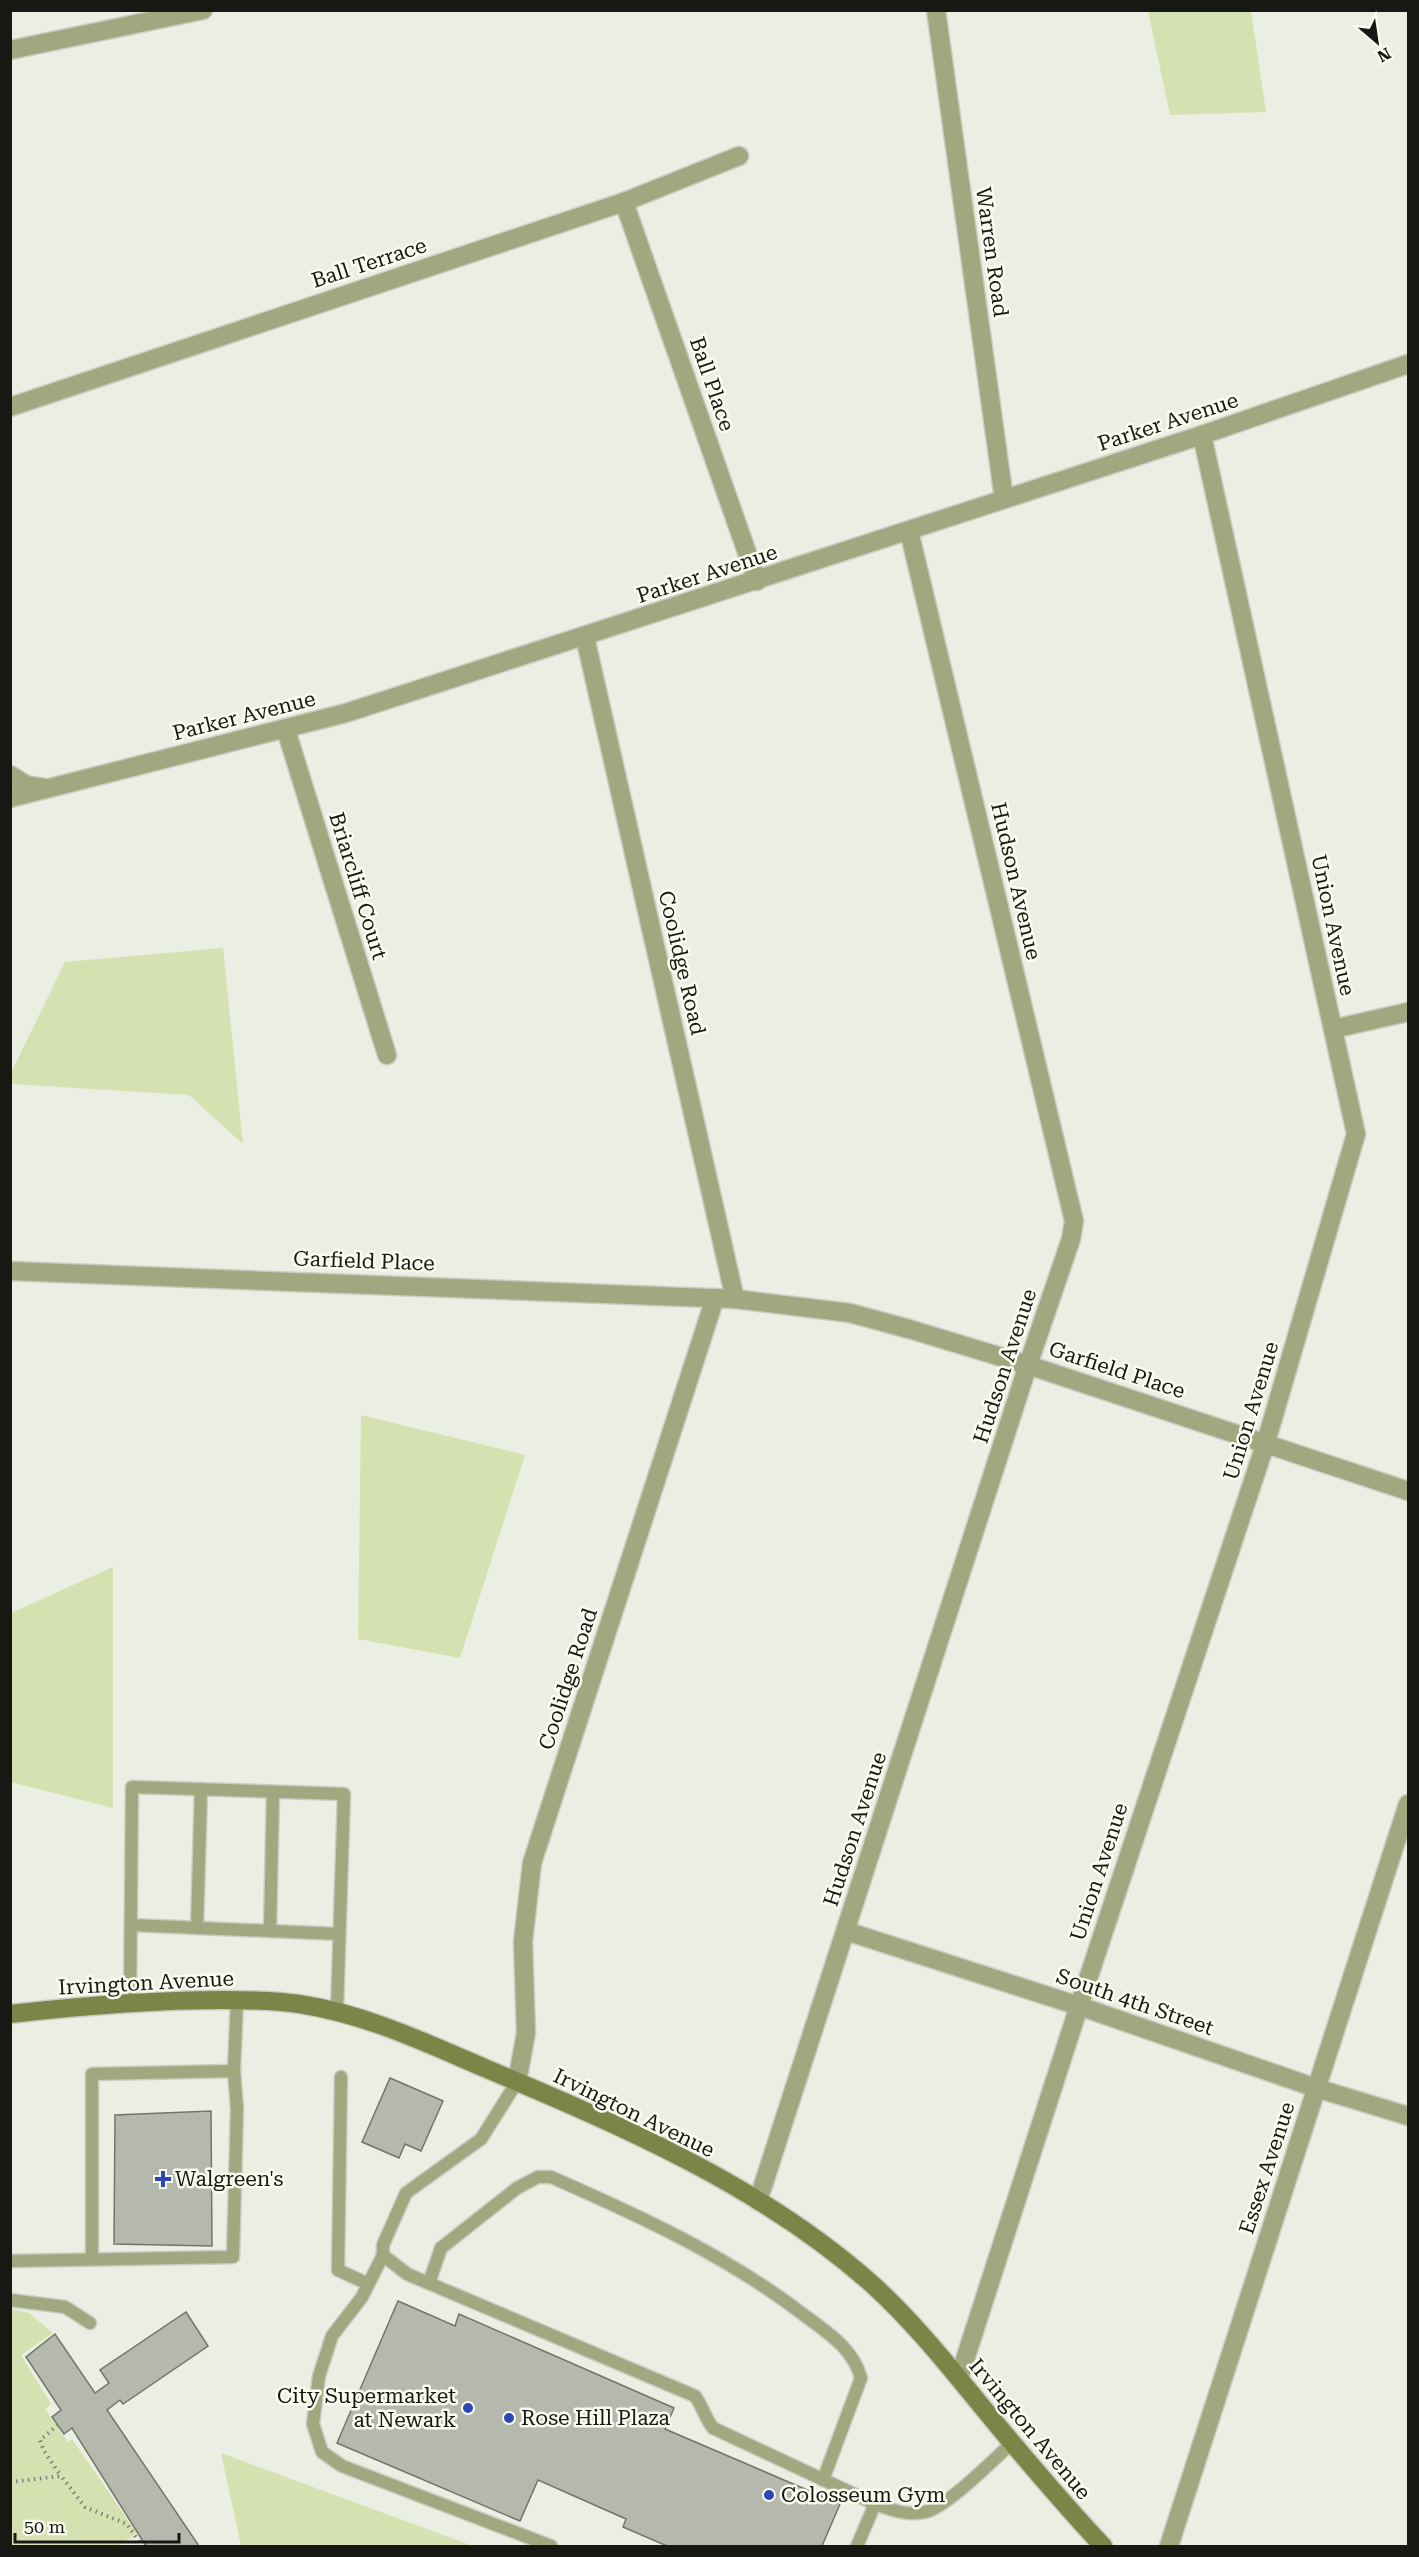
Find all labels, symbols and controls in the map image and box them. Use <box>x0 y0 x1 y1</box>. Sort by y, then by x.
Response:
north arrow <box>1347 12 1407 72</box>
text: N <box>1374 43 1394 66</box>
street label: Warren Road <box>971 186 1013 319</box>
street label: Ball Terrace <box>309 233 429 293</box>
street label: Ball Place <box>685 334 739 434</box>
street label: Parker Avenue <box>1095 388 1241 456</box>
street label: Parker Avenue <box>634 540 780 608</box>
street label: Parker Avenue <box>170 687 318 745</box>
street label: Hudson Avenue <box>986 800 1046 962</box>
street label: Briarcliff Court <box>324 810 392 963</box>
street label: Union Avenue <box>1306 852 1360 998</box>
street label: Coolidge Road <box>654 888 710 1038</box>
street label: Garfield Place <box>293 1247 435 1275</box>
street label: Hudson Avenue <box>969 1286 1041 1446</box>
street label: Garfield Place <box>1046 1337 1188 1403</box>
street label: Union Avenue <box>1219 1339 1283 1483</box>
street label: Coolidge Road <box>534 1605 602 1753</box>
street label: Hudson Avenue <box>819 1749 891 1909</box>
street label: Union Avenue <box>1065 1800 1133 1944</box>
street label: South 4th Street <box>1053 1964 1217 2040</box>
street label: Irvington Avenue <box>57 1966 235 2000</box>
street label: Irvington Avenue <box>550 2064 718 2162</box>
street label: Essex Avenue <box>1234 2099 1300 2237</box>
place label: Walgreen's <box>175 2167 284 2191</box>
marker: Walgreen's <box>156 2172 170 2186</box>
street label: Irvington Avenue <box>964 2354 1096 2504</box>
place label: City Supermarket at Newark <box>277 2384 456 2432</box>
marker: City Supermarket at Newark <box>461 2401 475 2415</box>
place label: Rose Hill Plaza <box>521 2406 670 2430</box>
marker: Rose Hill Plaza <box>502 2411 516 2425</box>
place label: Colosseum Gym <box>781 2483 946 2507</box>
marker: Colosseum Gym <box>762 2488 776 2502</box>
scale bar <box>15 2506 178 2544</box>
text: 50 m <box>24 2516 65 2537</box>

